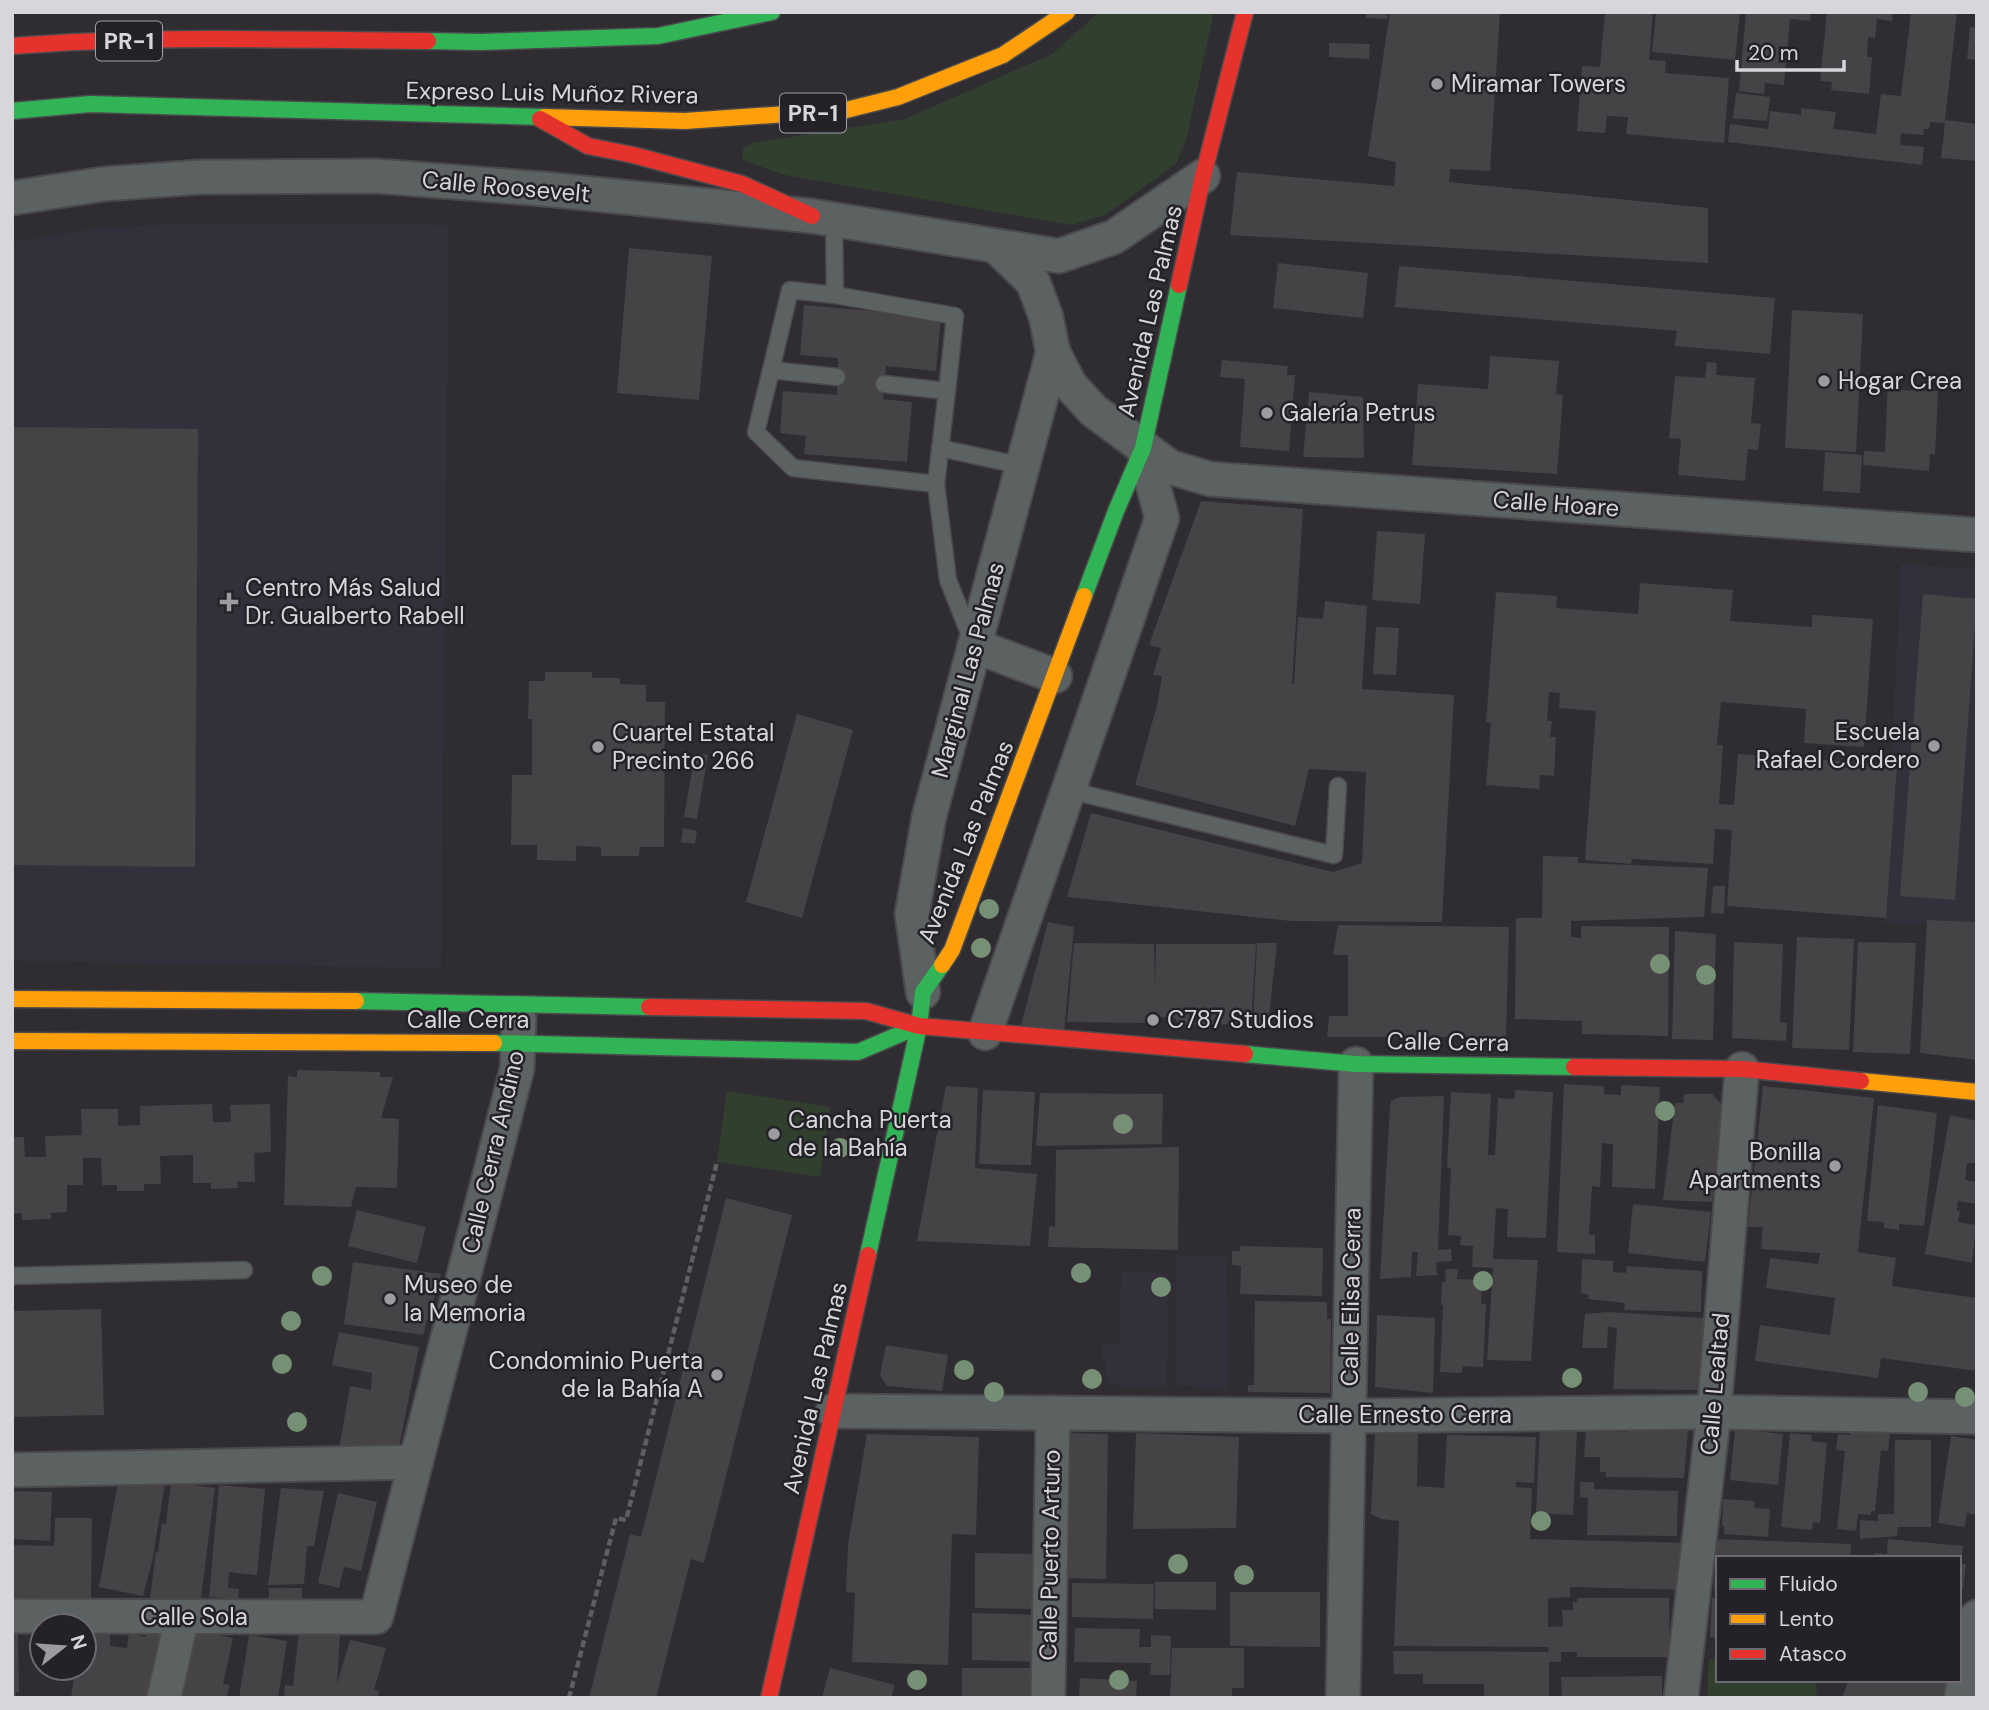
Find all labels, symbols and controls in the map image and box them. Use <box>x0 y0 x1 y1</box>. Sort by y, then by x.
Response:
road number: PR-1 <box>96 22 162 60</box>
scale bar <box>1737 28 1844 72</box>
text: 20 m <box>1748 39 1799 67</box>
place label: Miramar Towers <box>1451 68 1626 99</box>
street label: Expreso Luis Muñoz Rivera <box>405 74 699 111</box>
marker: Miramar Towers <box>1429 76 1445 92</box>
road number: PR-1 <box>780 94 846 132</box>
street label: Calle Roosevelt <box>421 164 591 209</box>
street label: Avenida Las Palmas <box>1110 202 1189 420</box>
place label: Hogar Crea <box>1838 365 1962 396</box>
marker: Hogar Crea <box>1816 373 1832 389</box>
place label: Galería Petrus <box>1281 397 1435 428</box>
marker: Galería Petrus <box>1259 405 1275 421</box>
street label: Calle Hoare <box>1492 484 1620 523</box>
street label: Marginal Las Palmas <box>924 559 1011 781</box>
place label: Centro Más Salud Dr. Gualberto Rabell <box>245 572 464 631</box>
marker: Centro Más Salud Dr. Gualberto Rabell <box>219 592 239 612</box>
place label: Escuela Rafael Cordero <box>1756 716 1920 775</box>
place label: Cuartel Estatal Precinto 266 <box>612 717 774 776</box>
street label: Avenida Las Palmas <box>911 735 1021 948</box>
marker: Escuela Rafael Cordero <box>1926 738 1942 754</box>
marker: Cuartel Estatal Precinto 266 <box>590 739 606 755</box>
street label: Calle Cerra <box>407 1004 529 1035</box>
place label: C787 Studios <box>1167 1004 1314 1035</box>
marker: C787 Studios <box>1145 1012 1161 1028</box>
street label: Calle Cerra <box>1386 1025 1510 1058</box>
street label: Calle Cerra Andino <box>454 1047 531 1256</box>
place label: Cancha Puerta de la Bahía <box>788 1104 952 1163</box>
marker: Cancha Puerta de la Bahía <box>766 1126 782 1142</box>
place label: Bonilla Apartments <box>1688 1136 1821 1195</box>
marker: Bonilla Apartments <box>1827 1158 1843 1174</box>
street label: Calle Elisa Cerra <box>1333 1207 1368 1387</box>
place label: Museo de la Memoria <box>404 1269 526 1328</box>
street label: Avenida Las Palmas <box>775 1279 854 1497</box>
marker: Museo de la Memoria <box>382 1291 398 1307</box>
street label: Calle Lealtad <box>1693 1312 1736 1456</box>
place label: Condominio Puerta de la Bahía A <box>489 1345 703 1404</box>
marker: Condominio Puerta de la Bahía A <box>709 1367 725 1383</box>
street label: Calle Ernesto Cerra <box>1298 1399 1512 1430</box>
street label: Calle Puerto Arturo <box>1032 1449 1067 1661</box>
legend <box>1716 1556 1961 1682</box>
text: Fluido <box>1779 1570 1838 1598</box>
street label: Calle Sola <box>140 1601 248 1632</box>
text: Lento <box>1779 1605 1834 1633</box>
north arrow <box>28 1612 98 1682</box>
text: N <box>65 1632 93 1652</box>
text: Atasco <box>1779 1640 1847 1668</box>

